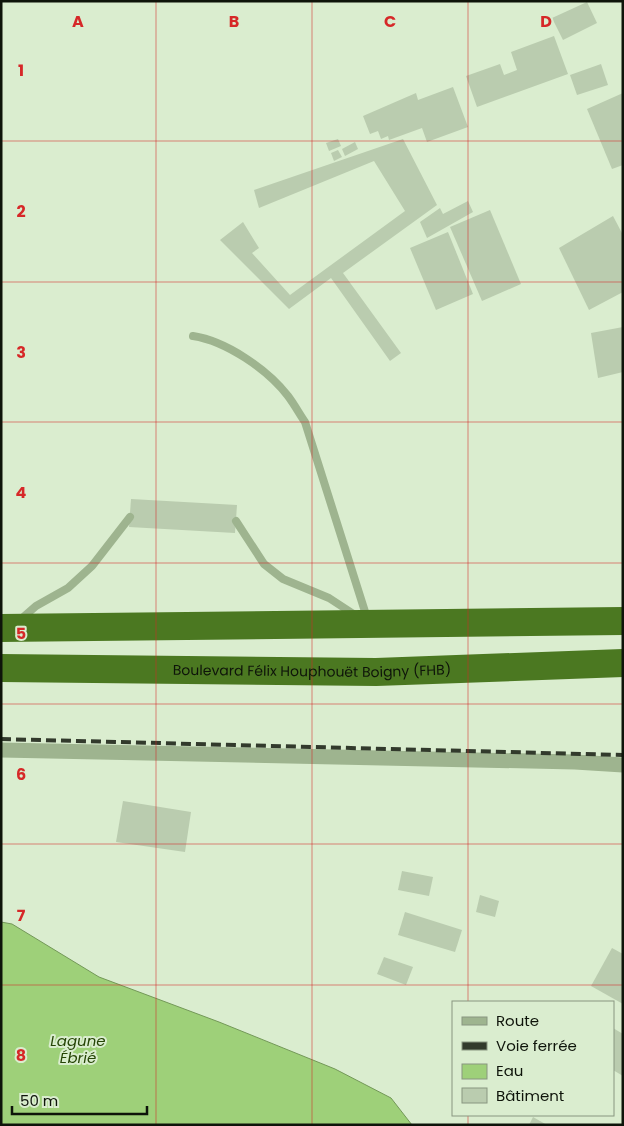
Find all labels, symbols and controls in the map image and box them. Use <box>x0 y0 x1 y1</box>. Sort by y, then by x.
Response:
text: A <box>72 10 84 33</box>
text: B <box>229 10 239 33</box>
text: C <box>384 10 396 33</box>
text: D <box>540 10 552 33</box>
text: 1 <box>18 59 24 82</box>
text: 2 <box>16 200 26 223</box>
text: 3 <box>16 341 26 364</box>
text: 4 <box>16 481 27 504</box>
text: 5 <box>16 622 26 645</box>
street label: Boulevard Félix Houphouët Boigny (FHB) <box>173 659 451 682</box>
text: 6 <box>16 763 26 786</box>
text: 7 <box>17 904 26 927</box>
legend <box>452 1001 614 1116</box>
text: Route <box>496 1010 539 1031</box>
water label: Lagune Ébrié <box>50 1030 106 1068</box>
text: Voie ferrée <box>496 1035 577 1056</box>
text: 8 <box>16 1044 26 1067</box>
text: Eau <box>496 1060 523 1081</box>
scale bar <box>12 1084 148 1116</box>
text: Bâtiment <box>496 1085 564 1106</box>
text: 50 m <box>20 1090 58 1111</box>

